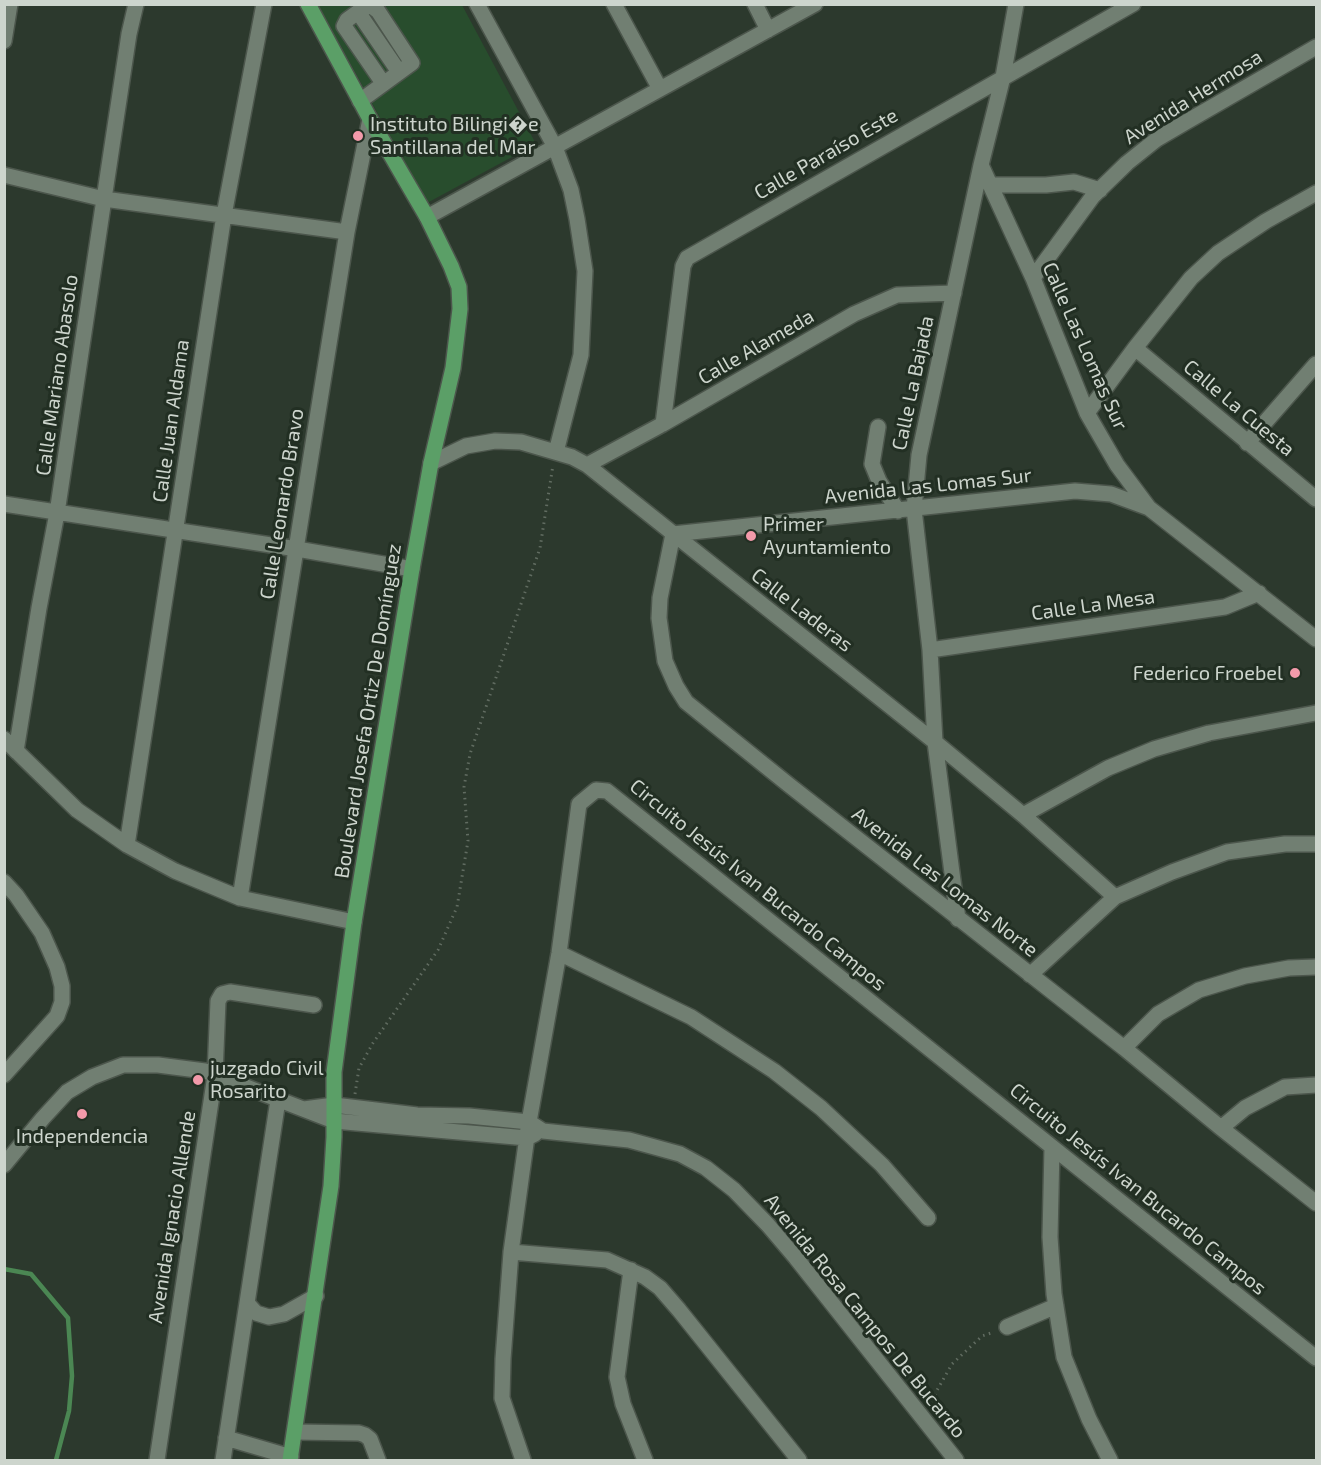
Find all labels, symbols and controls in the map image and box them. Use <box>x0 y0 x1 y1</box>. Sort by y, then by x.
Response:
street label: Avenida Hermosa <box>1119 45 1267 149</box>
street label: Calle Paraíso Este <box>750 103 902 205</box>
place label: Instituto Bilingi�e Santillana del Mar <box>370 112 539 159</box>
marker: Instituto Bilingi�e Santillana del Mar <box>351 129 365 143</box>
street label: Calle Las Lomas Sur <box>1037 259 1133 433</box>
street label: Calle Mariano Abasolo <box>31 273 83 477</box>
street label: Calle Alameda <box>694 304 818 390</box>
street label: Calle La Bajada <box>887 314 939 452</box>
street label: Calle Juan Aldama <box>148 338 194 504</box>
street label: Calle La Cuesta <box>1179 355 1299 461</box>
street label: Calle Leonardo Bravo <box>255 407 309 601</box>
street label: Avenida Las Lomas Sur <box>823 463 1033 509</box>
place label: Primer Ayuntamiento <box>763 512 891 559</box>
marker: Primer Ayuntamiento <box>744 529 758 543</box>
street label: Boulevard Josefa Ortiz De Domínguez <box>330 542 406 880</box>
street label: Calle Laderas <box>747 563 857 657</box>
street label: Calle La Mesa <box>1030 584 1156 626</box>
place label: Federico Froebel <box>1133 661 1283 685</box>
marker: Federico Froebel <box>1288 666 1302 680</box>
street label: Circuito Jesús Ivan Bucardo Campos <box>625 774 891 996</box>
street label: Avenida Las Lomas Norte <box>847 802 1043 962</box>
place label: juzgado Civil Rosarito <box>210 1056 324 1103</box>
marker: juzgado Civil Rosarito <box>191 1073 205 1087</box>
street label: Circuito Jesús Ivan Bucardo Campos <box>1005 1078 1271 1300</box>
marker: Independencia <box>75 1107 89 1121</box>
street label: Avenida Ignacio Allende <box>143 1109 201 1325</box>
place label: Independencia <box>16 1124 148 1148</box>
street label: Avenida Rosa Campos De Bucardo <box>759 1189 971 1443</box>

